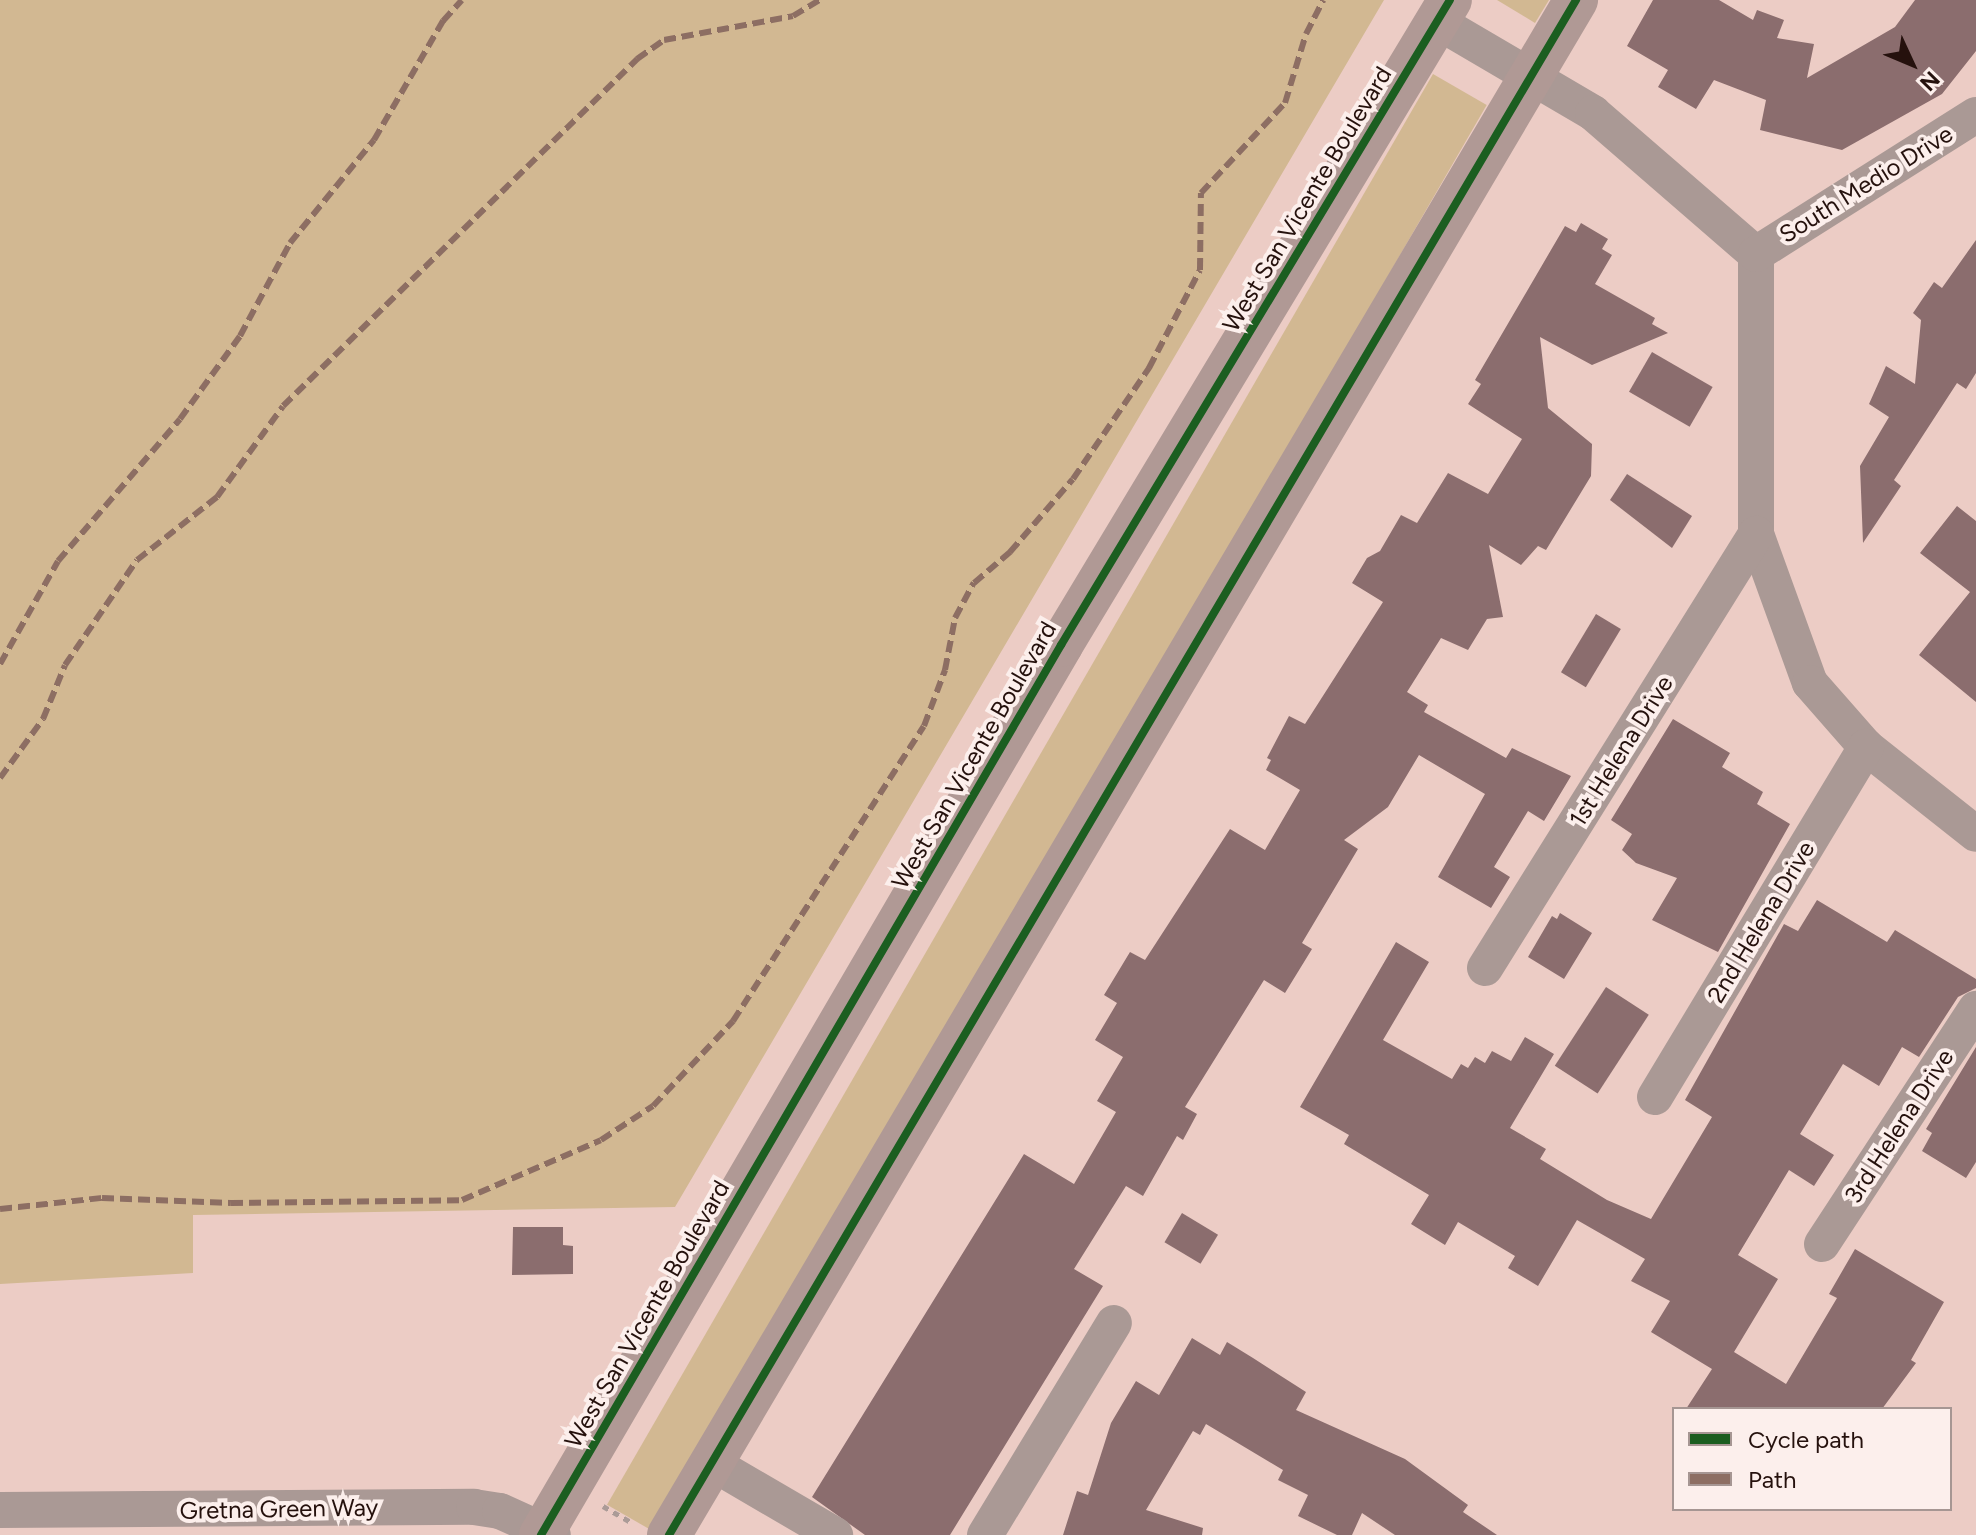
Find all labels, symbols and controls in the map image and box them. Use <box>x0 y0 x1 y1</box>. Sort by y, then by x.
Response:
north arrow <box>1872 24 1952 104</box>
street label: West San Vicente Boulevard <box>1216 61 1398 337</box>
text: N <box>1914 66 1945 97</box>
street label: South Medio Drive <box>1774 119 1958 249</box>
street label: West San Vicente Boulevard <box>886 616 1062 894</box>
street label: 1st Helena Drive <box>1563 670 1679 832</box>
street label: 2nd Helena Drive <box>1701 836 1821 1008</box>
street label: 3rd Helena Drive <box>1839 1044 1959 1208</box>
street label: West San Vicente Boulevard <box>559 1175 735 1453</box>
legend <box>1672 1407 1952 1511</box>
text: Cycle path <box>1748 1425 1864 1454</box>
text: Path <box>1748 1465 1796 1494</box>
street label: Gretna Green Way <box>179 1493 379 1525</box>

